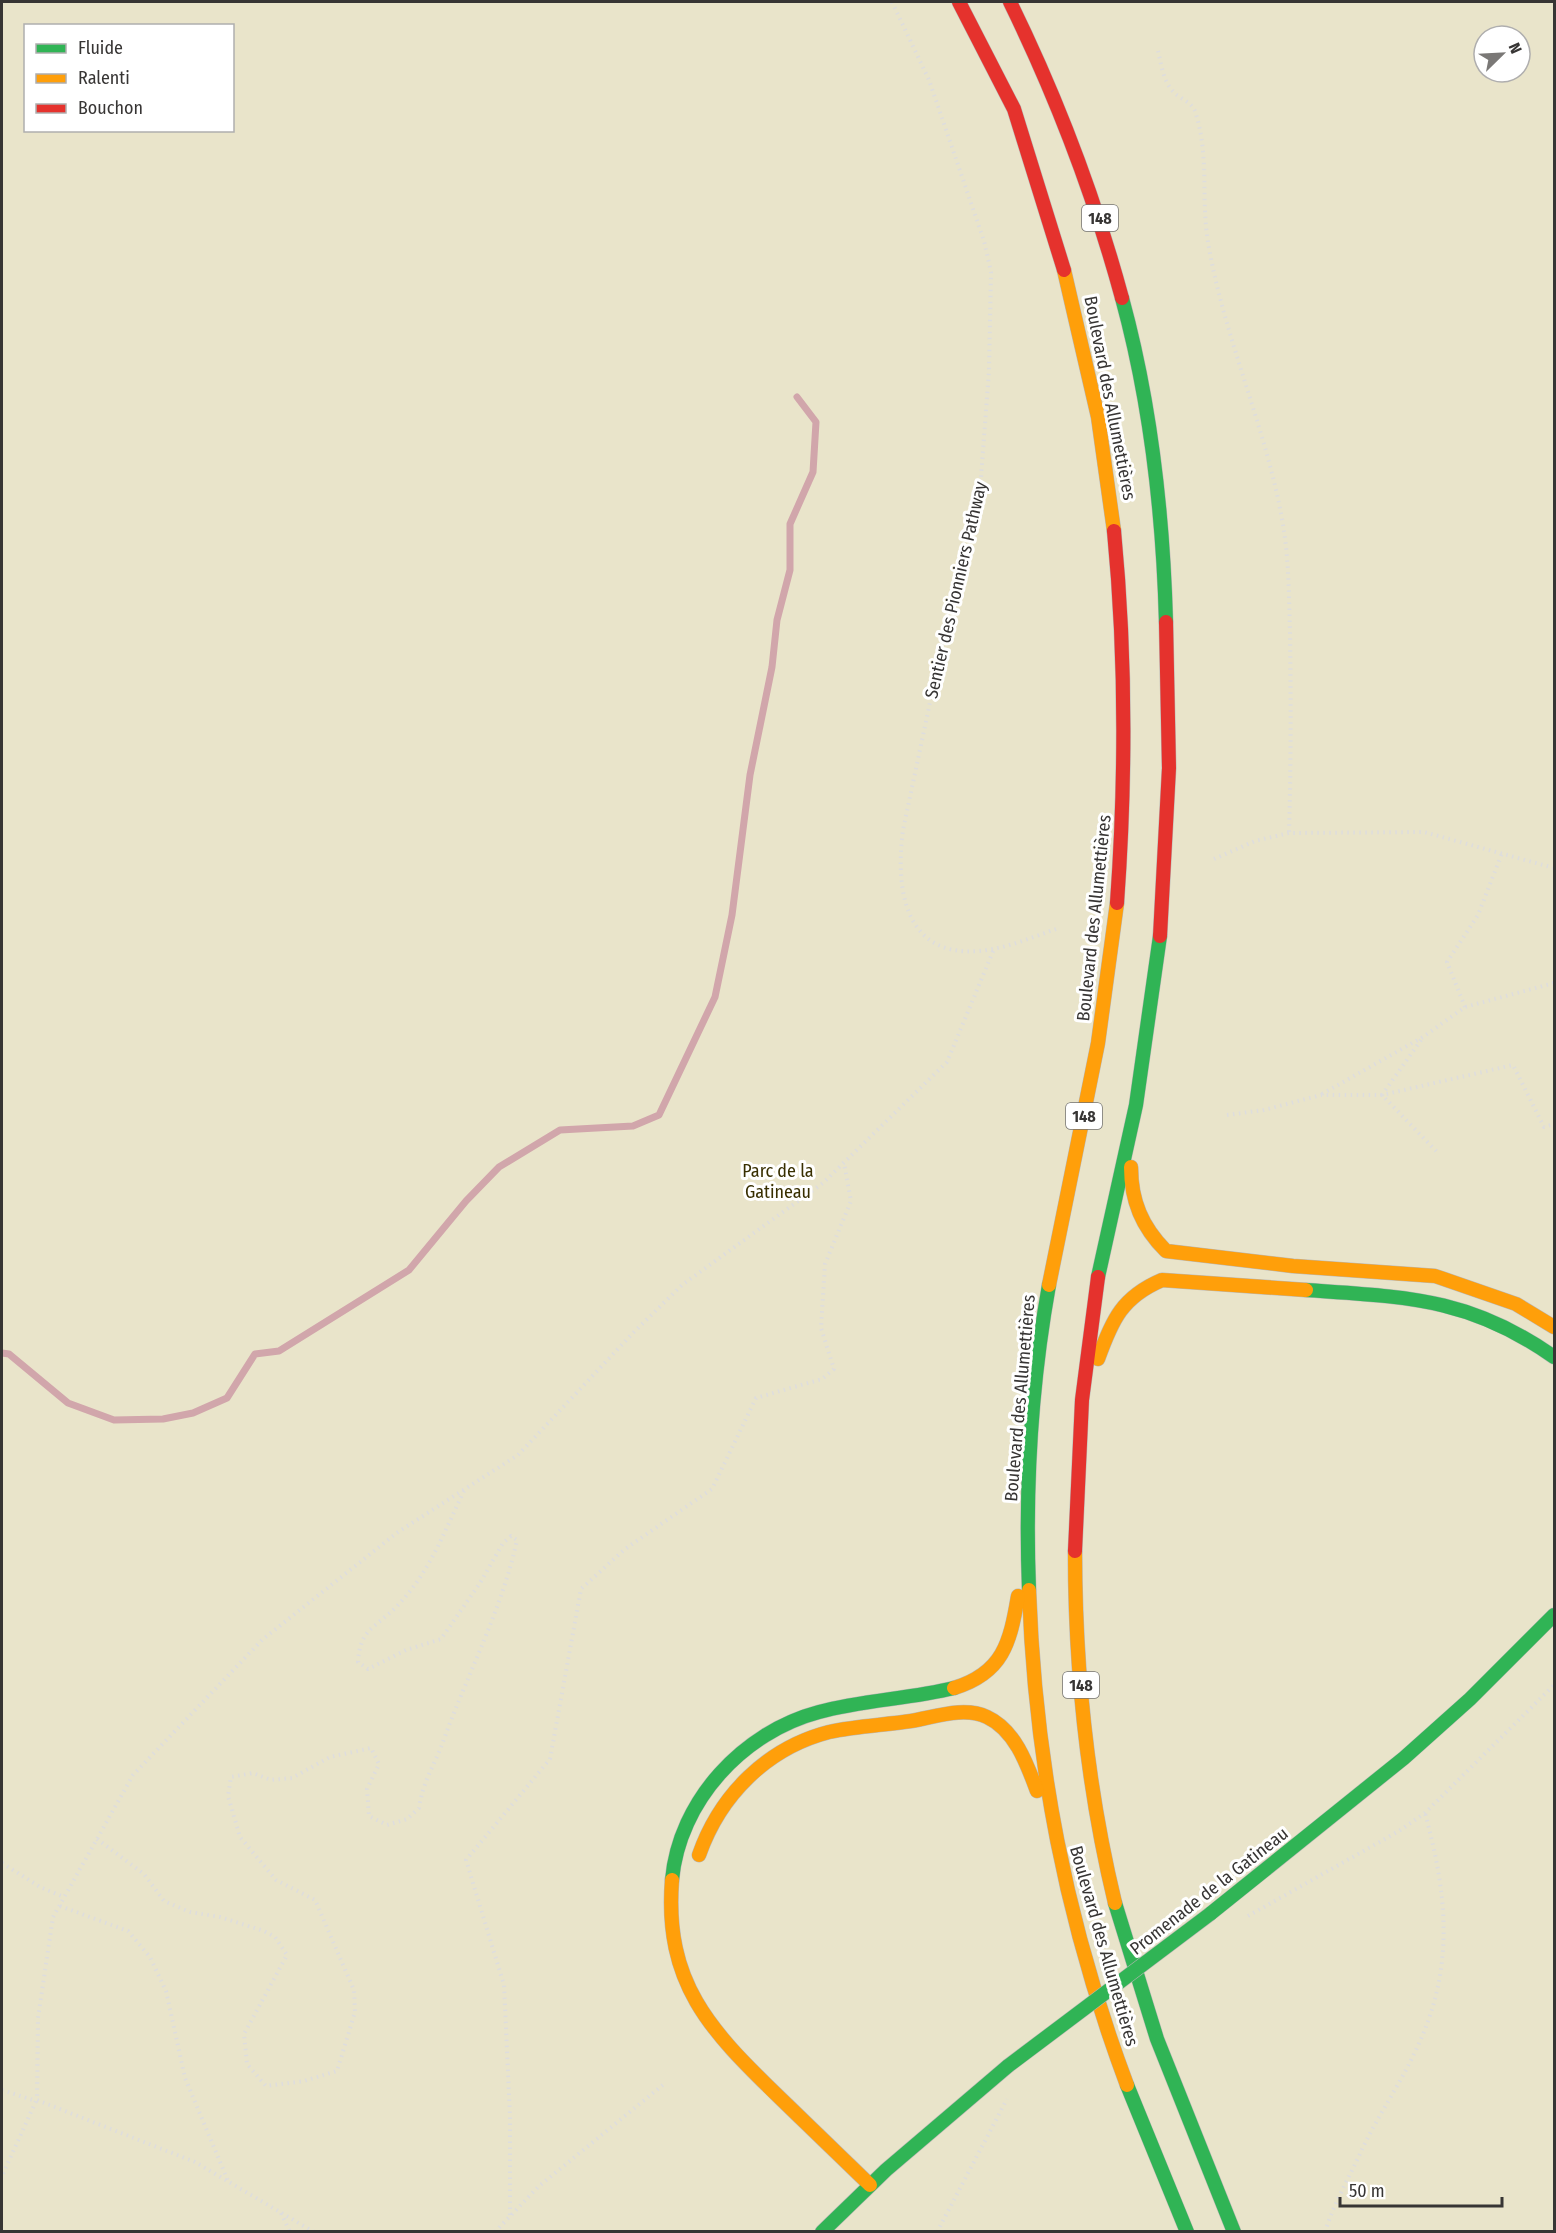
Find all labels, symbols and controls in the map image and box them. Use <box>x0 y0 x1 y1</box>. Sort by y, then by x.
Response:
legend <box>24 24 234 132</box>
north arrow <box>1472 24 1532 84</box>
text: Fluide <box>78 37 123 59</box>
text: N <box>1505 40 1526 56</box>
text: Ralenti <box>78 67 130 89</box>
text: Bouchon <box>78 97 143 119</box>
road number: 148 <box>1082 205 1118 231</box>
street label: Boulevard des Allumettières <box>1079 294 1141 502</box>
street label: Sentier des Pionniers Pathway <box>920 479 992 701</box>
street label: Boulevard des Allumettières <box>1072 813 1116 1022</box>
road number: 148 <box>1066 1103 1102 1129</box>
park label: Parc de la Gatineau <box>742 1160 814 1203</box>
street label: Boulevard des Allumettières <box>1000 1293 1040 1502</box>
road number: 148 <box>1063 1672 1099 1698</box>
street label: Promenade de la Gatineau <box>1126 1822 1292 1960</box>
street label: Boulevard des Allumettières <box>1065 1843 1143 2049</box>
scale bar <box>1340 2170 1502 2208</box>
text: 50 m <box>1349 2180 1385 2202</box>

